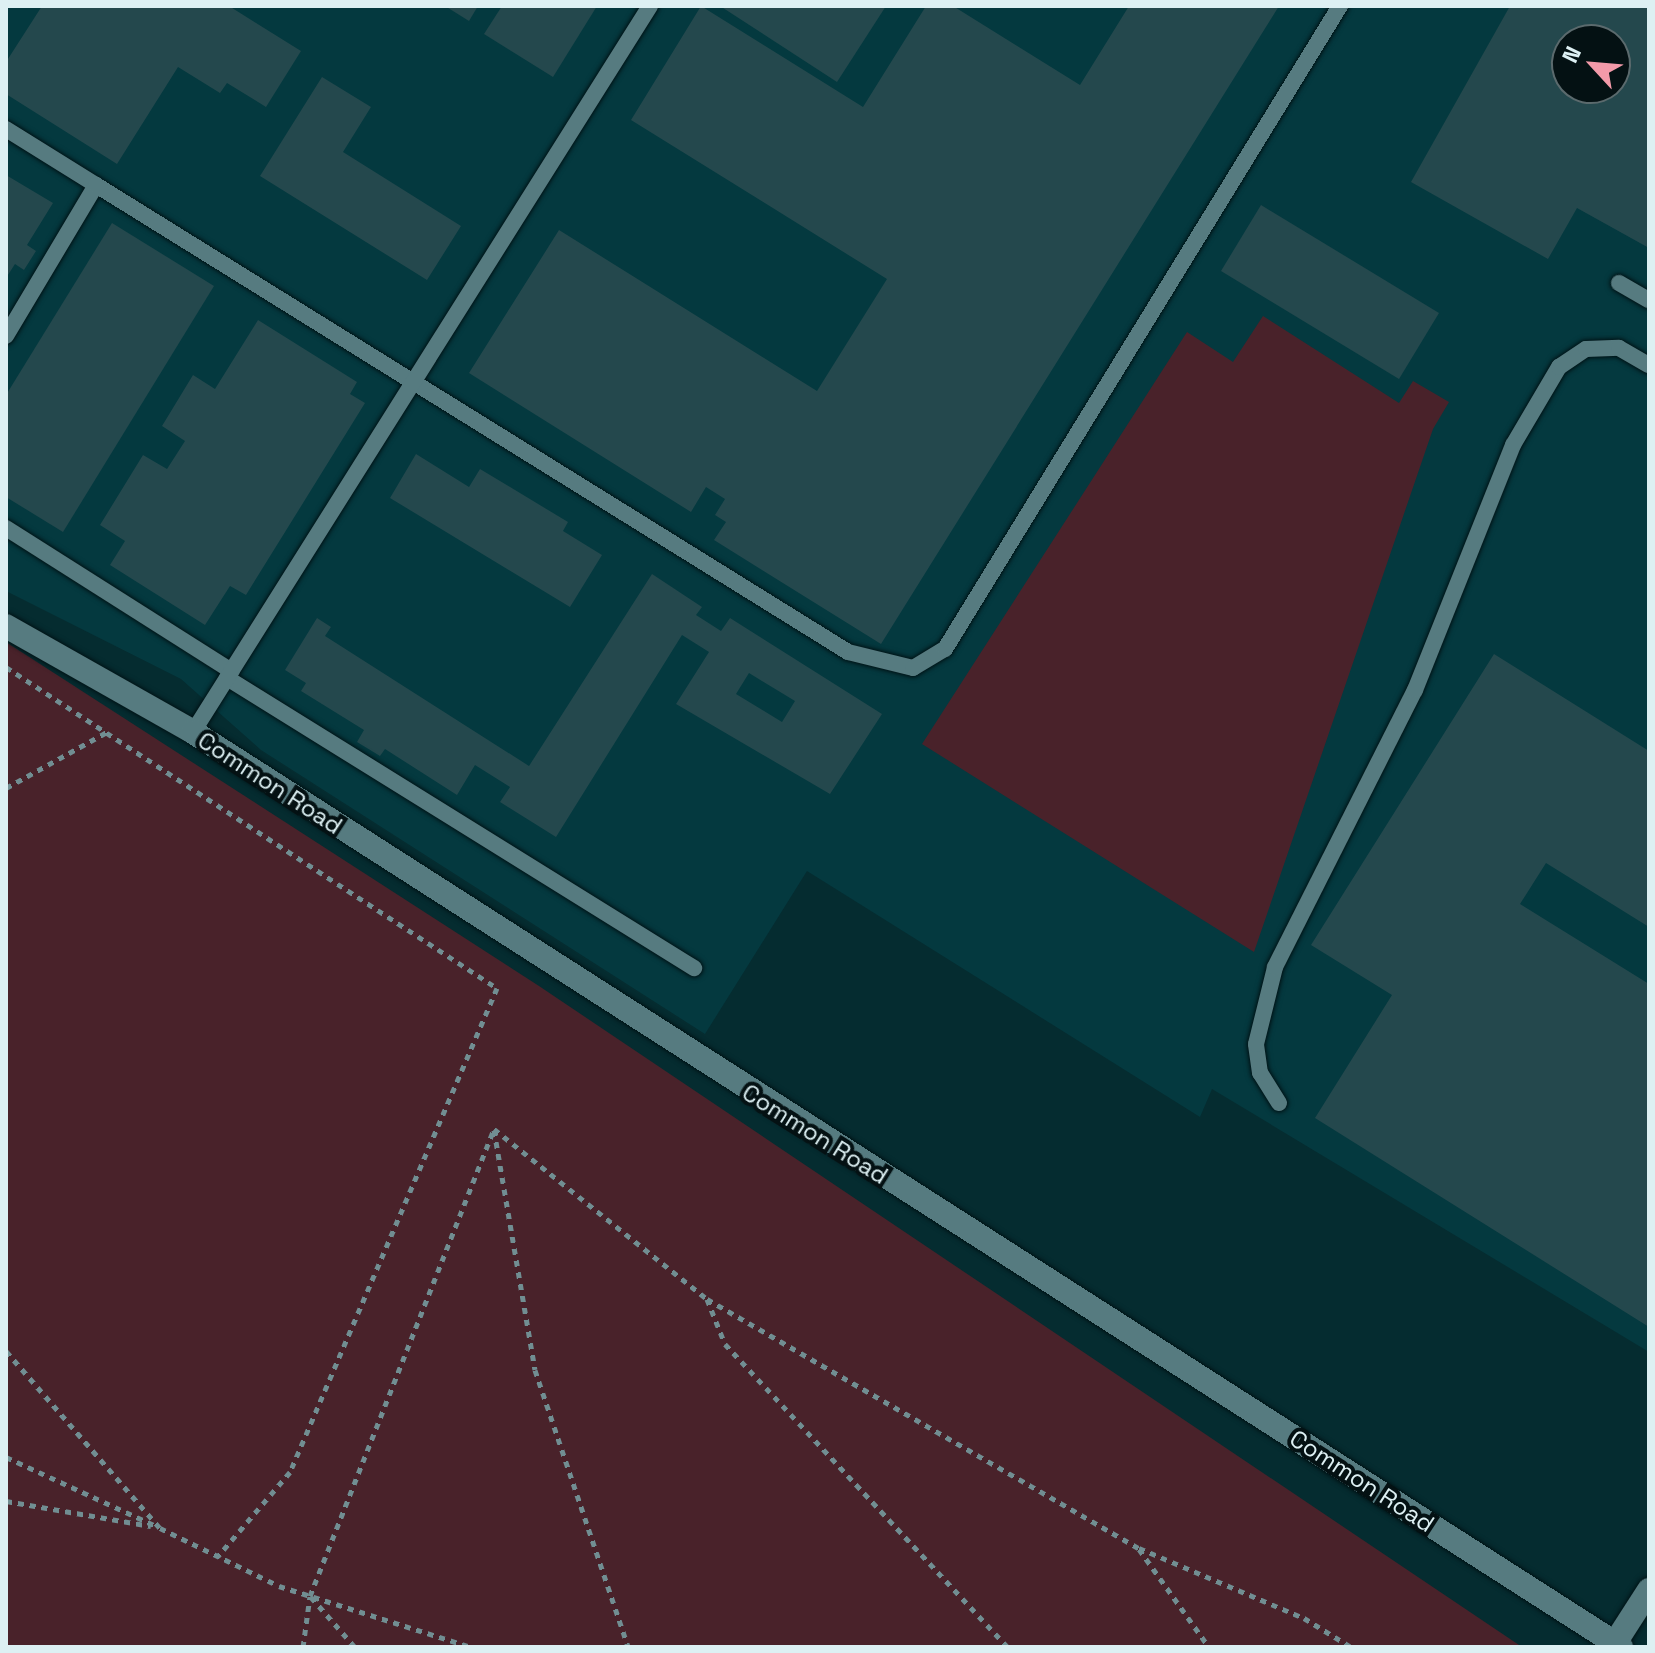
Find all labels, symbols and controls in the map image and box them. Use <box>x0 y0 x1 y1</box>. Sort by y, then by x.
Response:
north arrow <box>1551 24 1631 104</box>
text: N <box>1555 42 1587 67</box>
street label: Common Road <box>192 726 348 840</box>
street label: Common Road <box>737 1078 893 1190</box>
street label: Common Road <box>1284 1424 1440 1538</box>

